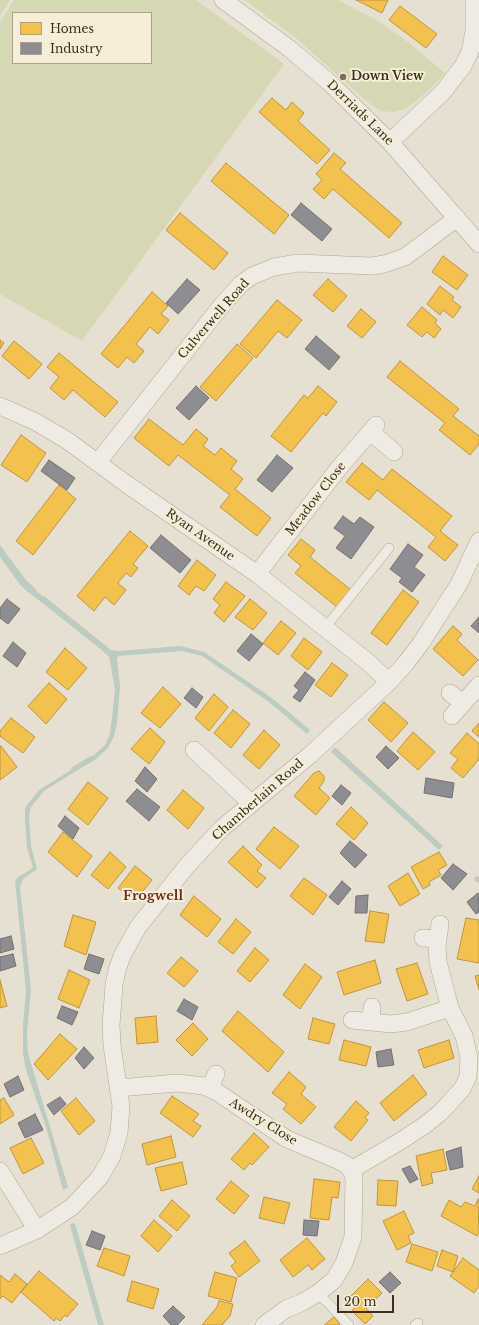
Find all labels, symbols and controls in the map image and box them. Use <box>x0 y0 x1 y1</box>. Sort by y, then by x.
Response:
legend <box>12 12 152 64</box>
text: Homes <box>50 21 94 36</box>
text: Industry <box>50 41 103 56</box>
place label: Down View <box>351 70 424 84</box>
marker: Down View <box>338 72 348 82</box>
street label: Derriads Lane <box>324 78 396 148</box>
street label: Culverwell Road <box>175 276 253 362</box>
street label: Meadow Close <box>283 459 349 539</box>
street label: Ryan Avenue <box>163 506 237 564</box>
street label: Chamberlain Road <box>209 756 307 844</box>
district label: Frogwell <box>123 888 183 904</box>
street label: Awdry Close <box>226 1095 300 1149</box>
scale bar <box>339 1287 396 1313</box>
text: 20 m <box>344 1294 376 1309</box>

